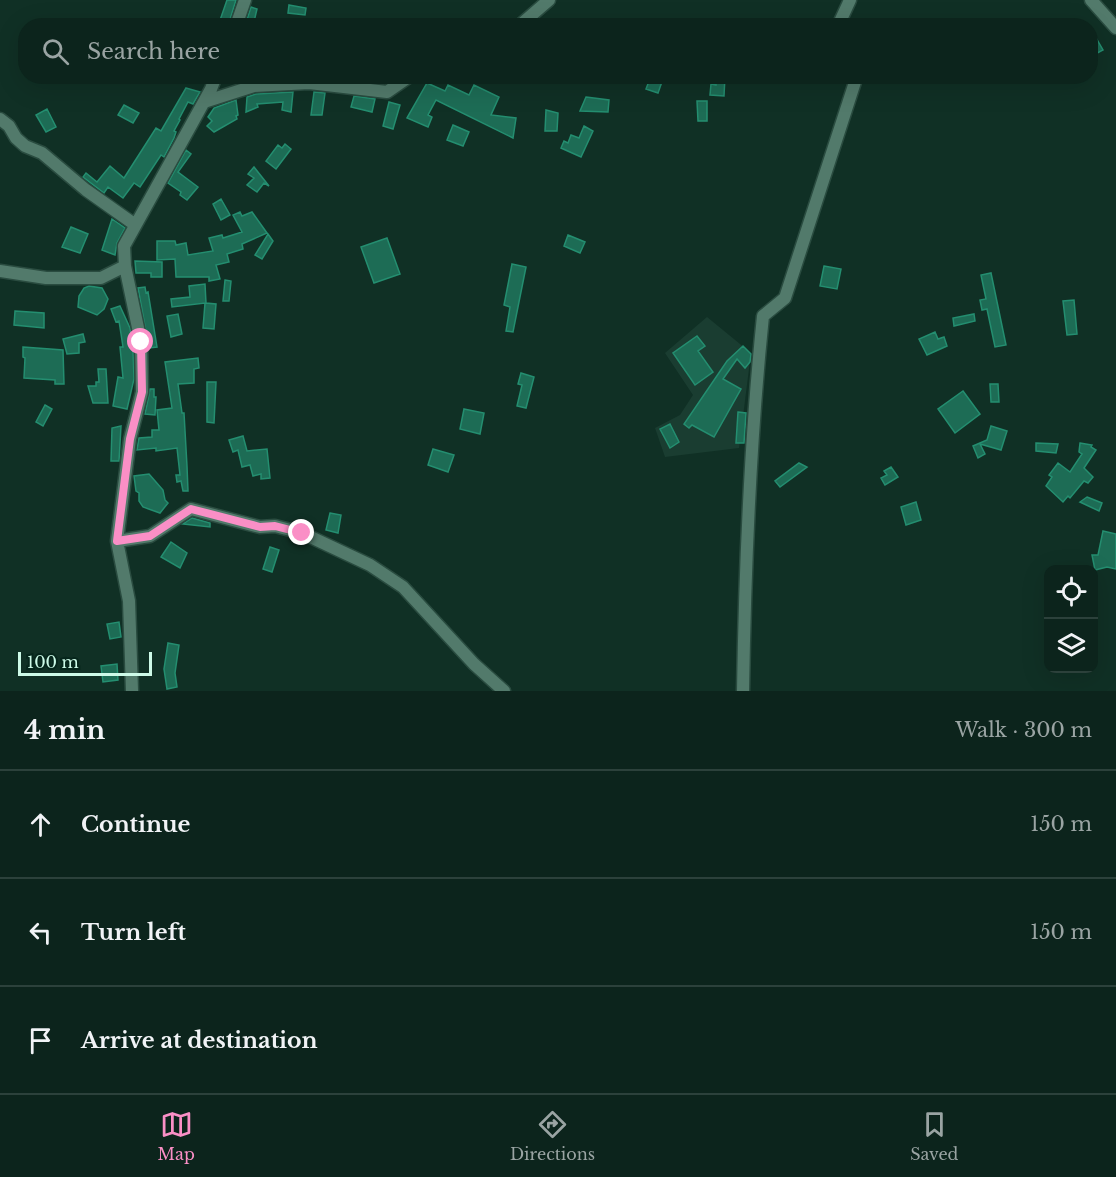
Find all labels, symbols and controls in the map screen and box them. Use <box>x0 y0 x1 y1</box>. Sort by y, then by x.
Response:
search box <box>18 18 1098 84</box>
icon: search <box>39 35 72 68</box>
text: Search here <box>87 38 220 65</box>
route start <box>127 328 153 354</box>
route end <box>288 519 314 545</box>
map controls <box>1044 565 1098 673</box>
button: locate <box>1044 565 1098 619</box>
button: layers <box>1044 619 1098 673</box>
scale bar <box>18 649 152 676</box>
text: 100 m <box>27 652 79 672</box>
text: 4 min <box>24 714 105 746</box>
text: Walk · 300 m <box>955 718 1092 742</box>
icon: ahead <box>24 808 57 841</box>
text: Continue <box>81 811 190 838</box>
text: 150 m <box>1030 812 1092 836</box>
icon: left <box>24 916 57 949</box>
text: Turn left <box>81 919 186 946</box>
text: 150 m <box>1030 920 1092 944</box>
icon: arrive <box>24 1024 57 1057</box>
text: Arrive at destination <box>81 1027 318 1054</box>
tab: Map <box>158 1108 195 1164</box>
tab: Directions <box>510 1108 595 1164</box>
tab: Saved <box>910 1108 958 1164</box>

